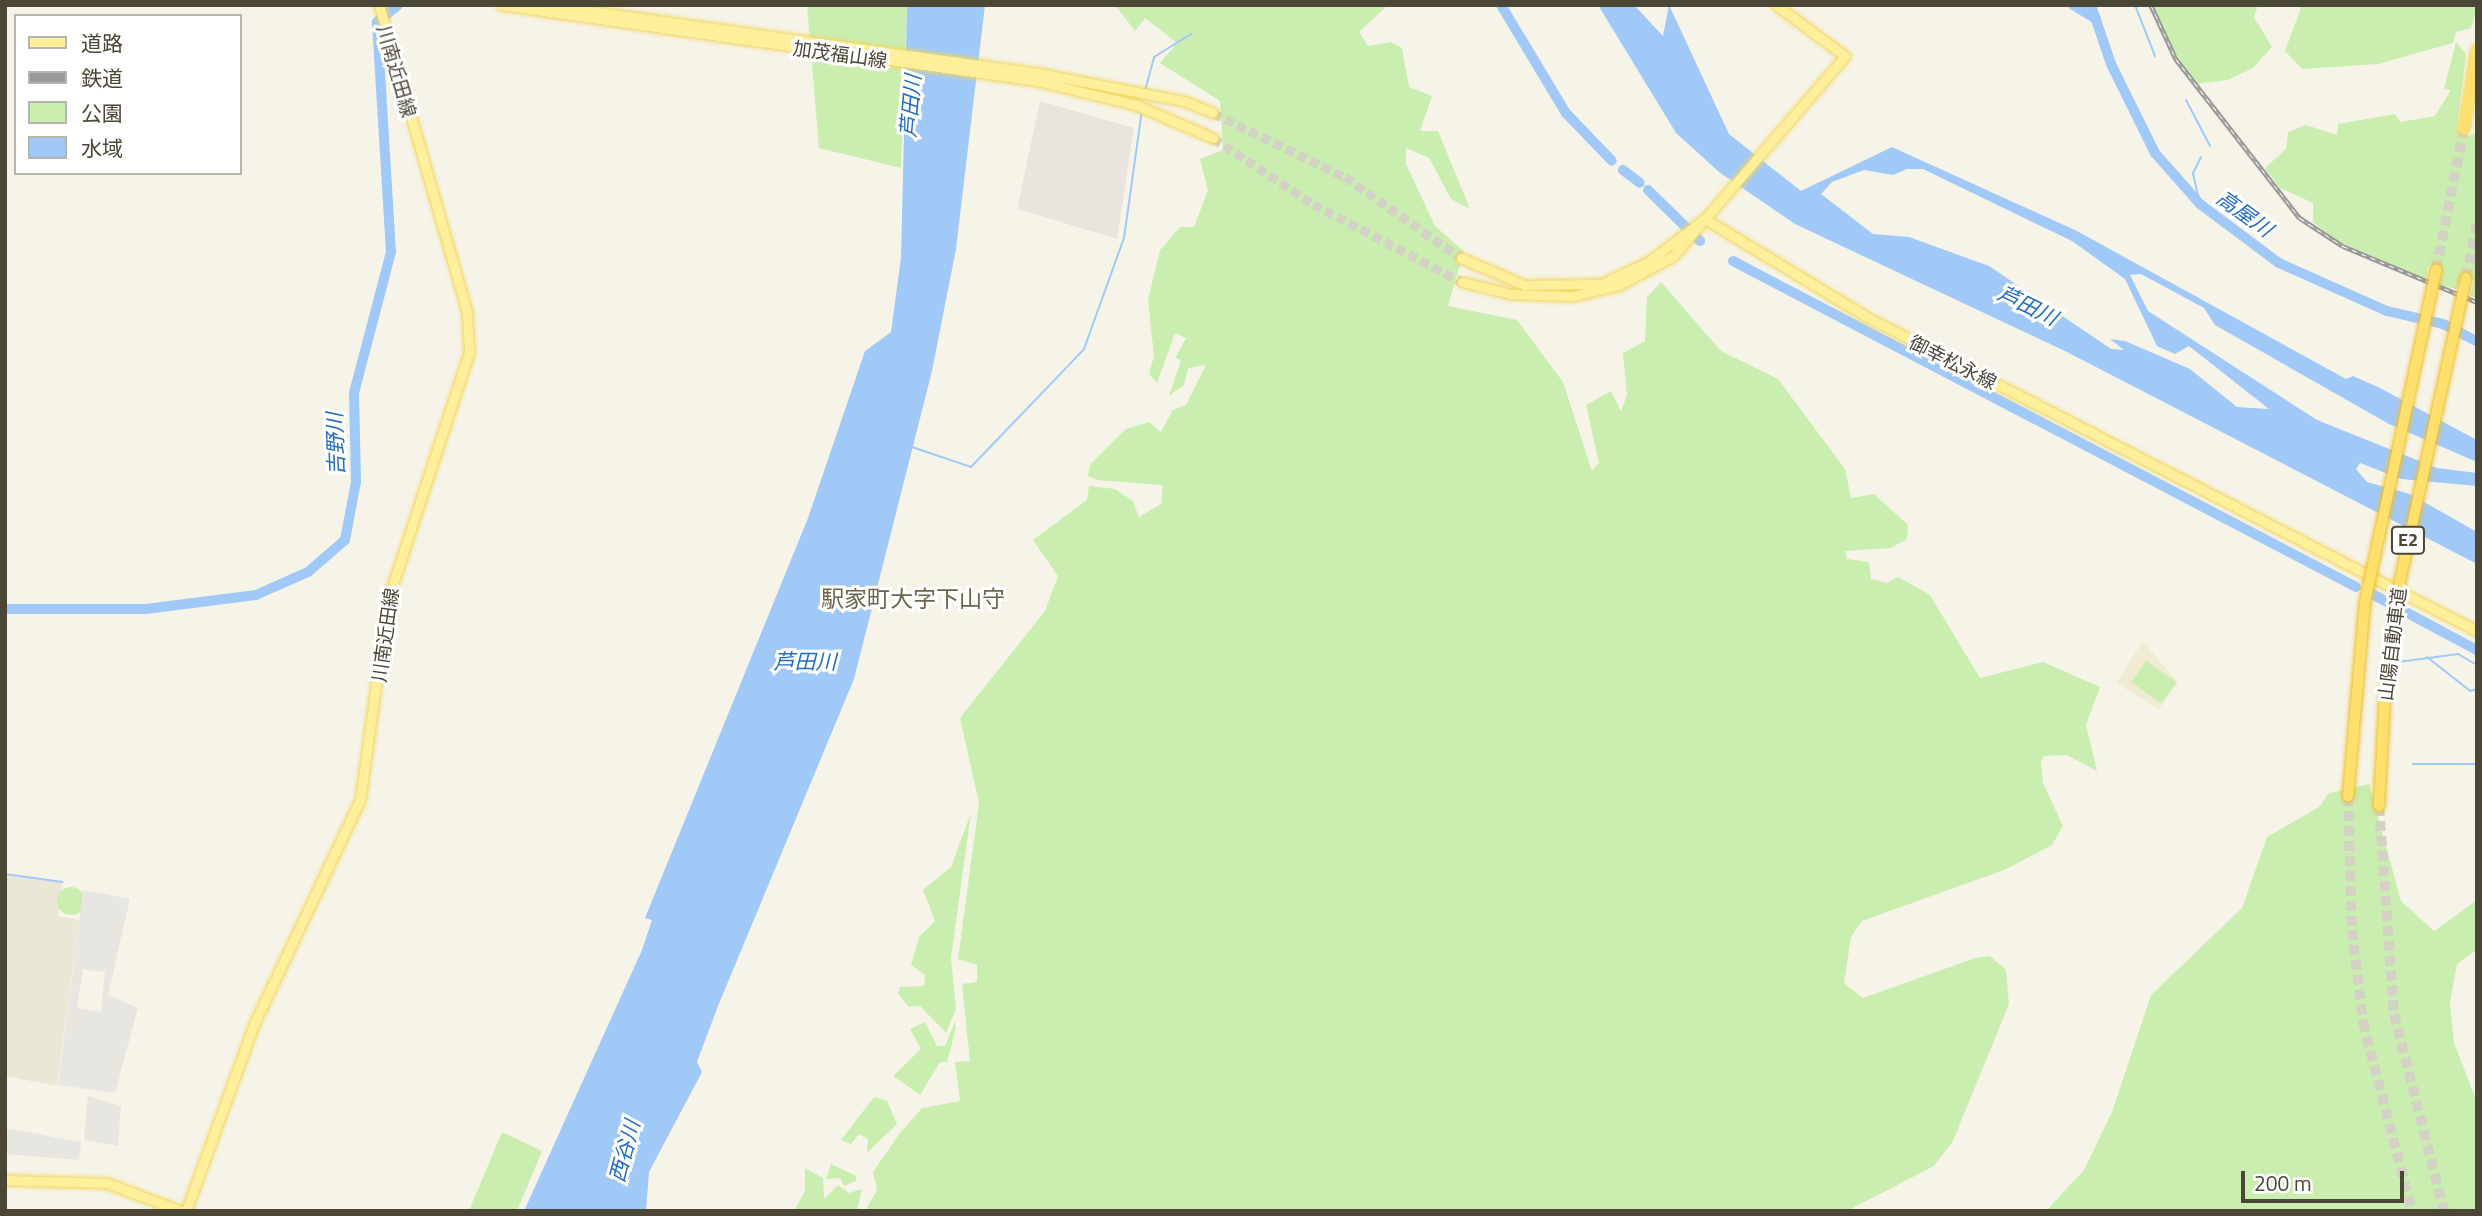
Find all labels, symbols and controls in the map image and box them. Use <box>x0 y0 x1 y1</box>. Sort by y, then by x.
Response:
legend <box>14 14 242 175</box>
street label: 川南近田線 <box>373 22 421 120</box>
text: 道路 <box>81 27 123 59</box>
street label: 加茂福山線 <box>791 36 889 72</box>
text: 鉄道 <box>81 62 123 94</box>
water label: 芦田川 <box>895 74 925 138</box>
text: 公園 <box>81 97 123 129</box>
text: 水域 <box>81 132 123 164</box>
water label: 高屋川 <box>2212 184 2278 242</box>
water label: 芦田川 <box>1994 280 2062 330</box>
street label: 御幸松永線 <box>1906 330 2000 394</box>
water label: 吉野川 <box>321 412 349 476</box>
road number: E2 <box>2390 526 2426 554</box>
district label: 駅家町大字下山守 <box>821 585 1005 613</box>
street label: 川南近田線 <box>367 586 403 684</box>
street label: 山陽自動車道 <box>2374 586 2410 702</box>
water label: 芦田川 <box>774 648 836 674</box>
water label: 西谷川 <box>604 1117 644 1185</box>
scale bar <box>2244 1156 2407 1200</box>
text: 200 m <box>2254 1167 2311 1199</box>

